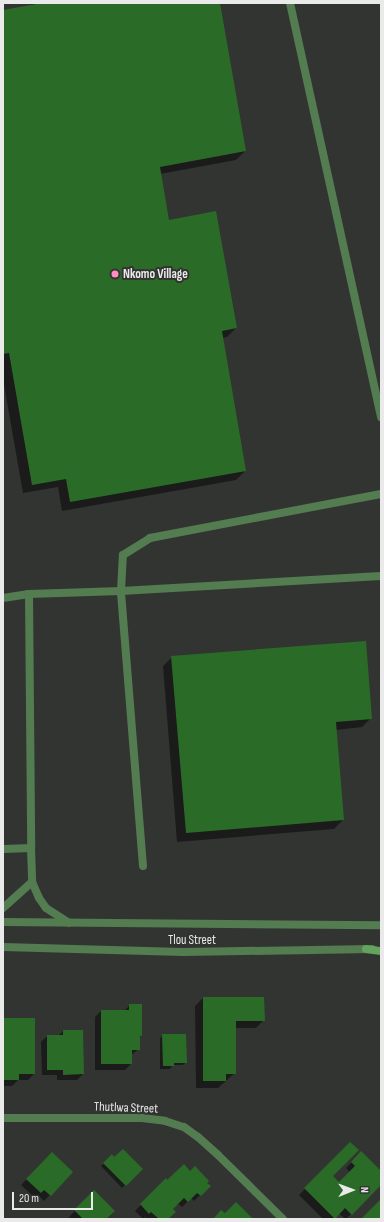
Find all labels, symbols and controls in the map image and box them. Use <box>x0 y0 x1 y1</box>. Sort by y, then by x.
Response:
place label: Nkomo Village <box>123 266 188 282</box>
marker: Nkomo Village <box>110 269 120 279</box>
street label: Tlou Street <box>168 932 216 948</box>
street label: Thutlwa Street <box>94 1099 158 1117</box>
north arrow <box>332 1170 372 1210</box>
scale bar <box>14 1184 95 1210</box>
text: N <box>358 1187 371 1193</box>
text: 20 m <box>19 1191 39 1206</box>

